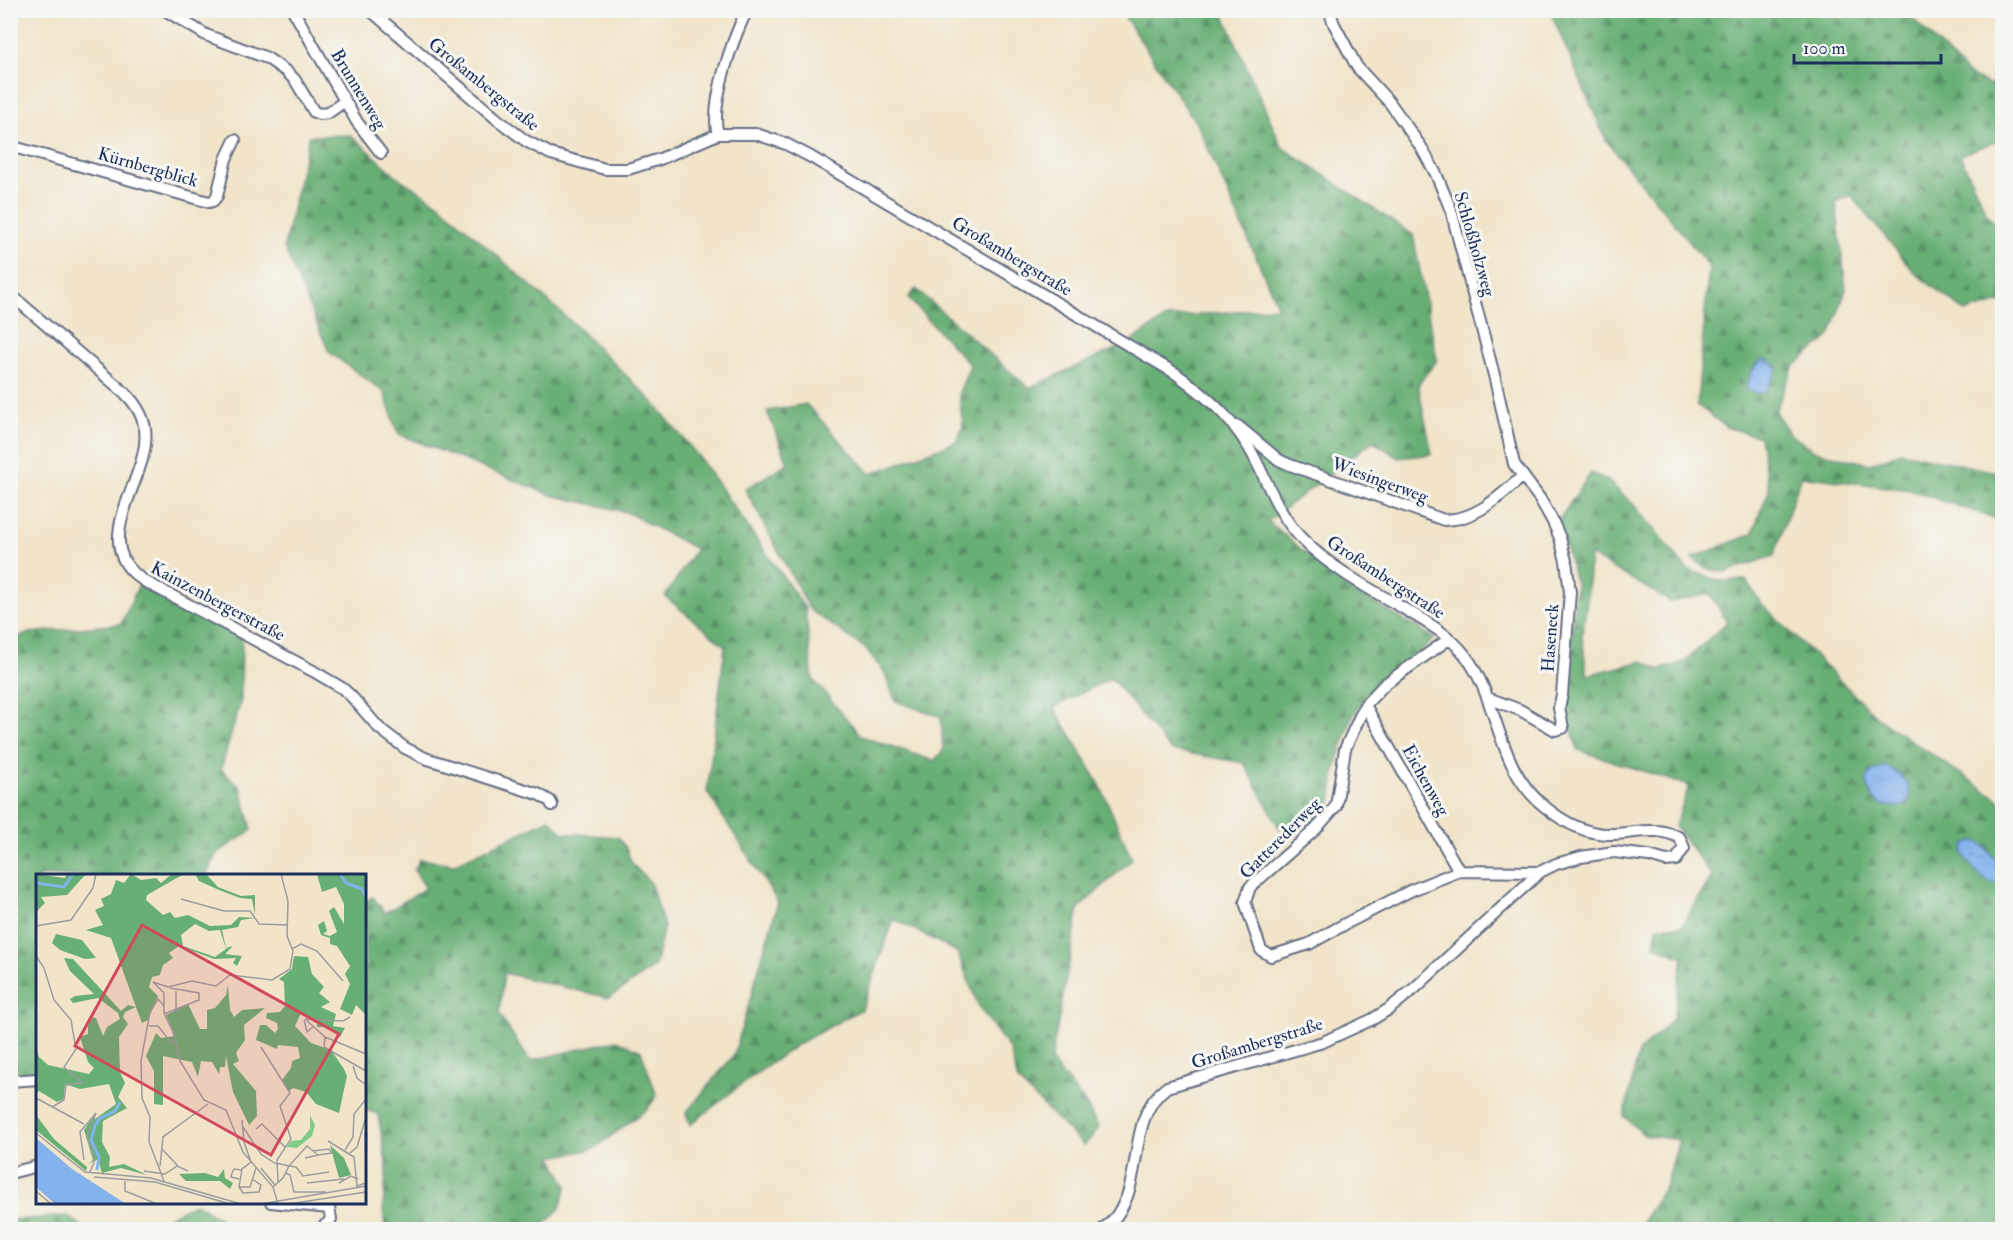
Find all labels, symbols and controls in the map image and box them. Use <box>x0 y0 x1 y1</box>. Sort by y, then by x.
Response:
scale bar <box>1794 27 1941 65</box>
street label: Großambergstraße <box>423 32 544 137</box>
text: 100 m <box>1803 37 1846 60</box>
street label: Brunnenweg <box>325 45 392 135</box>
street label: Kürnbergblick <box>95 142 201 193</box>
street label: Schloßholzweg <box>1449 189 1501 300</box>
street label: Großambergstraße <box>947 211 1077 302</box>
street label: Wiesingerweg <box>1327 452 1432 509</box>
street label: Großambergstraße <box>1322 531 1450 625</box>
street label: Kainzenbergerstraße <box>147 556 289 647</box>
street label: Haseneck <box>1537 603 1564 673</box>
street label: Eichenweg <box>1397 740 1455 821</box>
street label: Gatterederweg <box>1235 792 1327 884</box>
inset map <box>36 874 366 1204</box>
street label: Großambergstraße <box>1188 1012 1326 1074</box>

